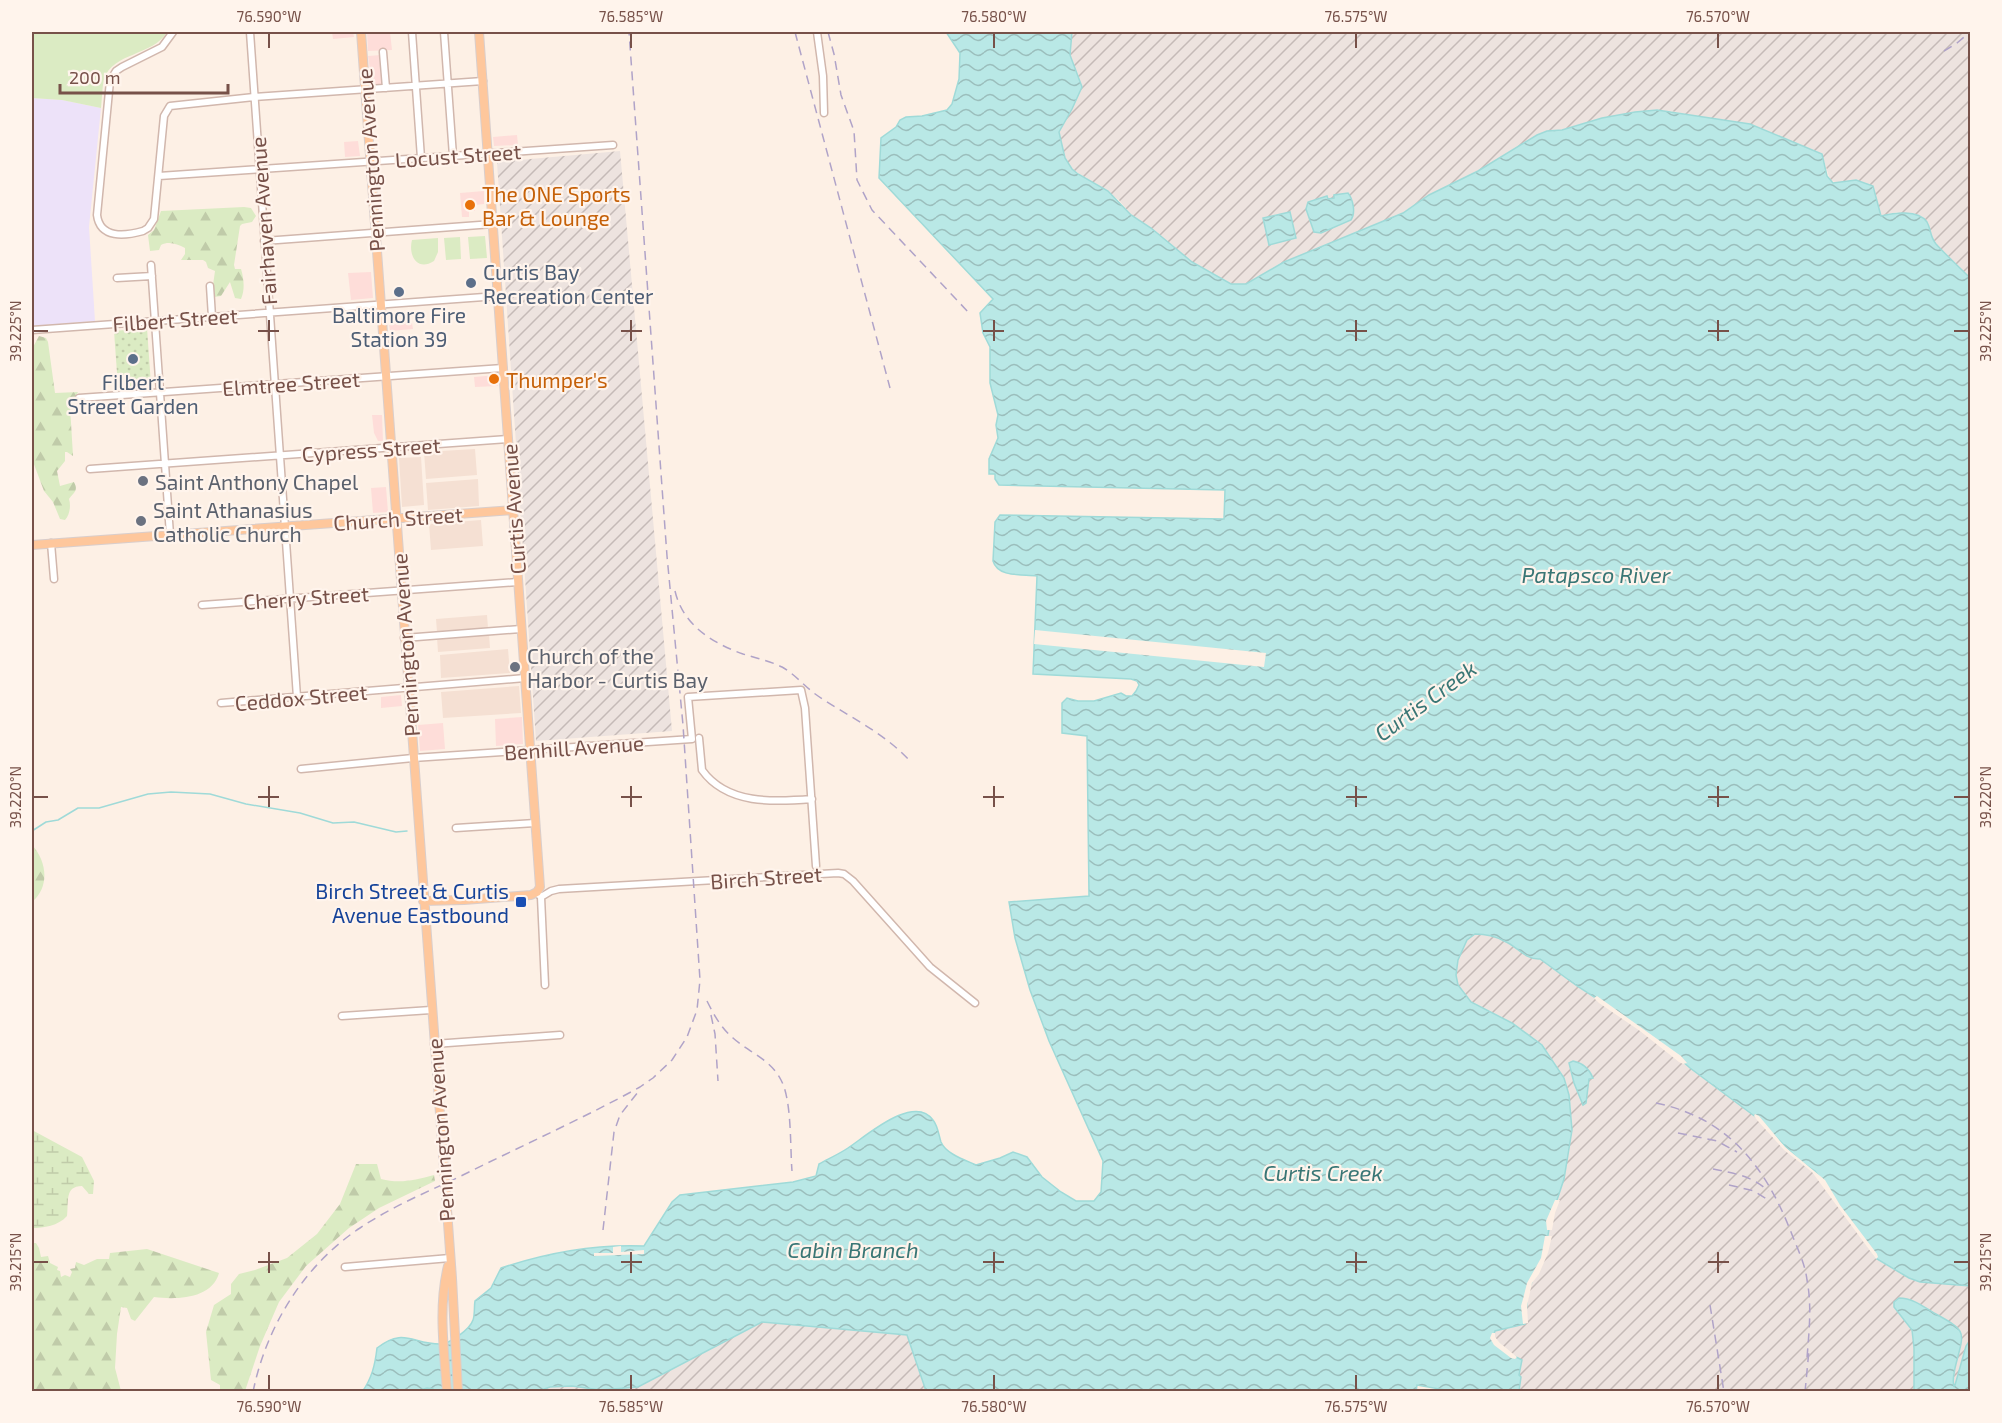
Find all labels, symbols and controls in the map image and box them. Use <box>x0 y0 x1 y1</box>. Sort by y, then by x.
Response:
text: 76.590°W <box>236 7 302 25</box>
text: 76.585°W <box>599 7 663 25</box>
text: 76.580°W <box>961 7 1027 25</box>
text: 76.575°W <box>1324 7 1388 25</box>
text: 76.570°W <box>1686 7 1750 25</box>
scale bar <box>60 57 228 95</box>
text: 200 m <box>69 66 121 88</box>
street label: Pennington Avenue <box>351 67 389 253</box>
street label: Fairhaven Avenue <box>245 136 281 306</box>
street label: Locust Street <box>394 138 522 172</box>
place label: The ONE Sports Bar & Lounge <box>482 181 631 230</box>
marker: The ONE Sports Bar & Lounge <box>463 198 477 212</box>
place label: Curtis Bay Recreation Center <box>483 259 654 308</box>
marker: Curtis Bay Recreation Center <box>464 276 478 290</box>
marker: Baltimore Fire Station 39 <box>392 285 406 299</box>
text: 39.225°N <box>6 300 24 362</box>
text: 39.225°N <box>1976 300 1994 362</box>
street label: Filbert Street <box>112 302 238 336</box>
place label: Baltimore Fire Station 39 <box>332 302 466 351</box>
marker: Filbert Street Garden <box>126 352 140 366</box>
street label: Elmtree Street <box>221 366 361 400</box>
place label: Thumper's <box>506 367 608 392</box>
place label: Filbert Street Garden <box>67 369 199 418</box>
marker: Thumper's <box>487 372 501 386</box>
street label: Cypress Street <box>301 432 441 466</box>
street label: Curtis Avenue <box>496 443 530 575</box>
place label: Saint Anthony Chapel <box>155 469 359 494</box>
marker: Saint Anthony Chapel <box>136 474 150 488</box>
place label: Saint Athanasius Catholic Church <box>153 497 313 546</box>
street label: Church Street <box>332 501 464 535</box>
marker: Saint Athanasius Catholic Church <box>134 514 148 528</box>
street label: Pennington Avenue <box>386 552 424 738</box>
water label: Patapsco River <box>1521 561 1672 587</box>
street label: Cherry Street <box>242 580 370 614</box>
place label: Church of the Harbor - Curtis Bay <box>527 643 708 692</box>
water label: Curtis Creek <box>1369 654 1481 746</box>
marker: Church of the Harbor - Curtis Bay <box>508 660 522 674</box>
street label: Ceddox Street <box>234 679 368 715</box>
street label: Benhill Avenue <box>503 730 645 764</box>
text: 39.220°N <box>6 766 24 828</box>
text: 39.220°N <box>1976 766 1994 828</box>
street label: Birch Street <box>709 861 823 893</box>
place label: Birch Street & Curtis Avenue Eastbound <box>315 878 509 927</box>
marker: Birch Street & Curtis Avenue Eastbound <box>514 895 528 909</box>
street label: Pennington Avenue <box>421 1037 459 1223</box>
water label: Curtis Creek <box>1263 1159 1383 1185</box>
text: 39.215°N <box>6 1233 24 1291</box>
text: 39.215°N <box>1976 1233 1994 1291</box>
water label: Cabin Branch <box>787 1236 919 1262</box>
text: 76.590°W <box>236 1397 302 1415</box>
text: 76.585°W <box>599 1397 663 1415</box>
text: 76.580°W <box>961 1397 1027 1415</box>
text: 76.575°W <box>1324 1397 1388 1415</box>
text: 76.570°W <box>1686 1397 1750 1415</box>

